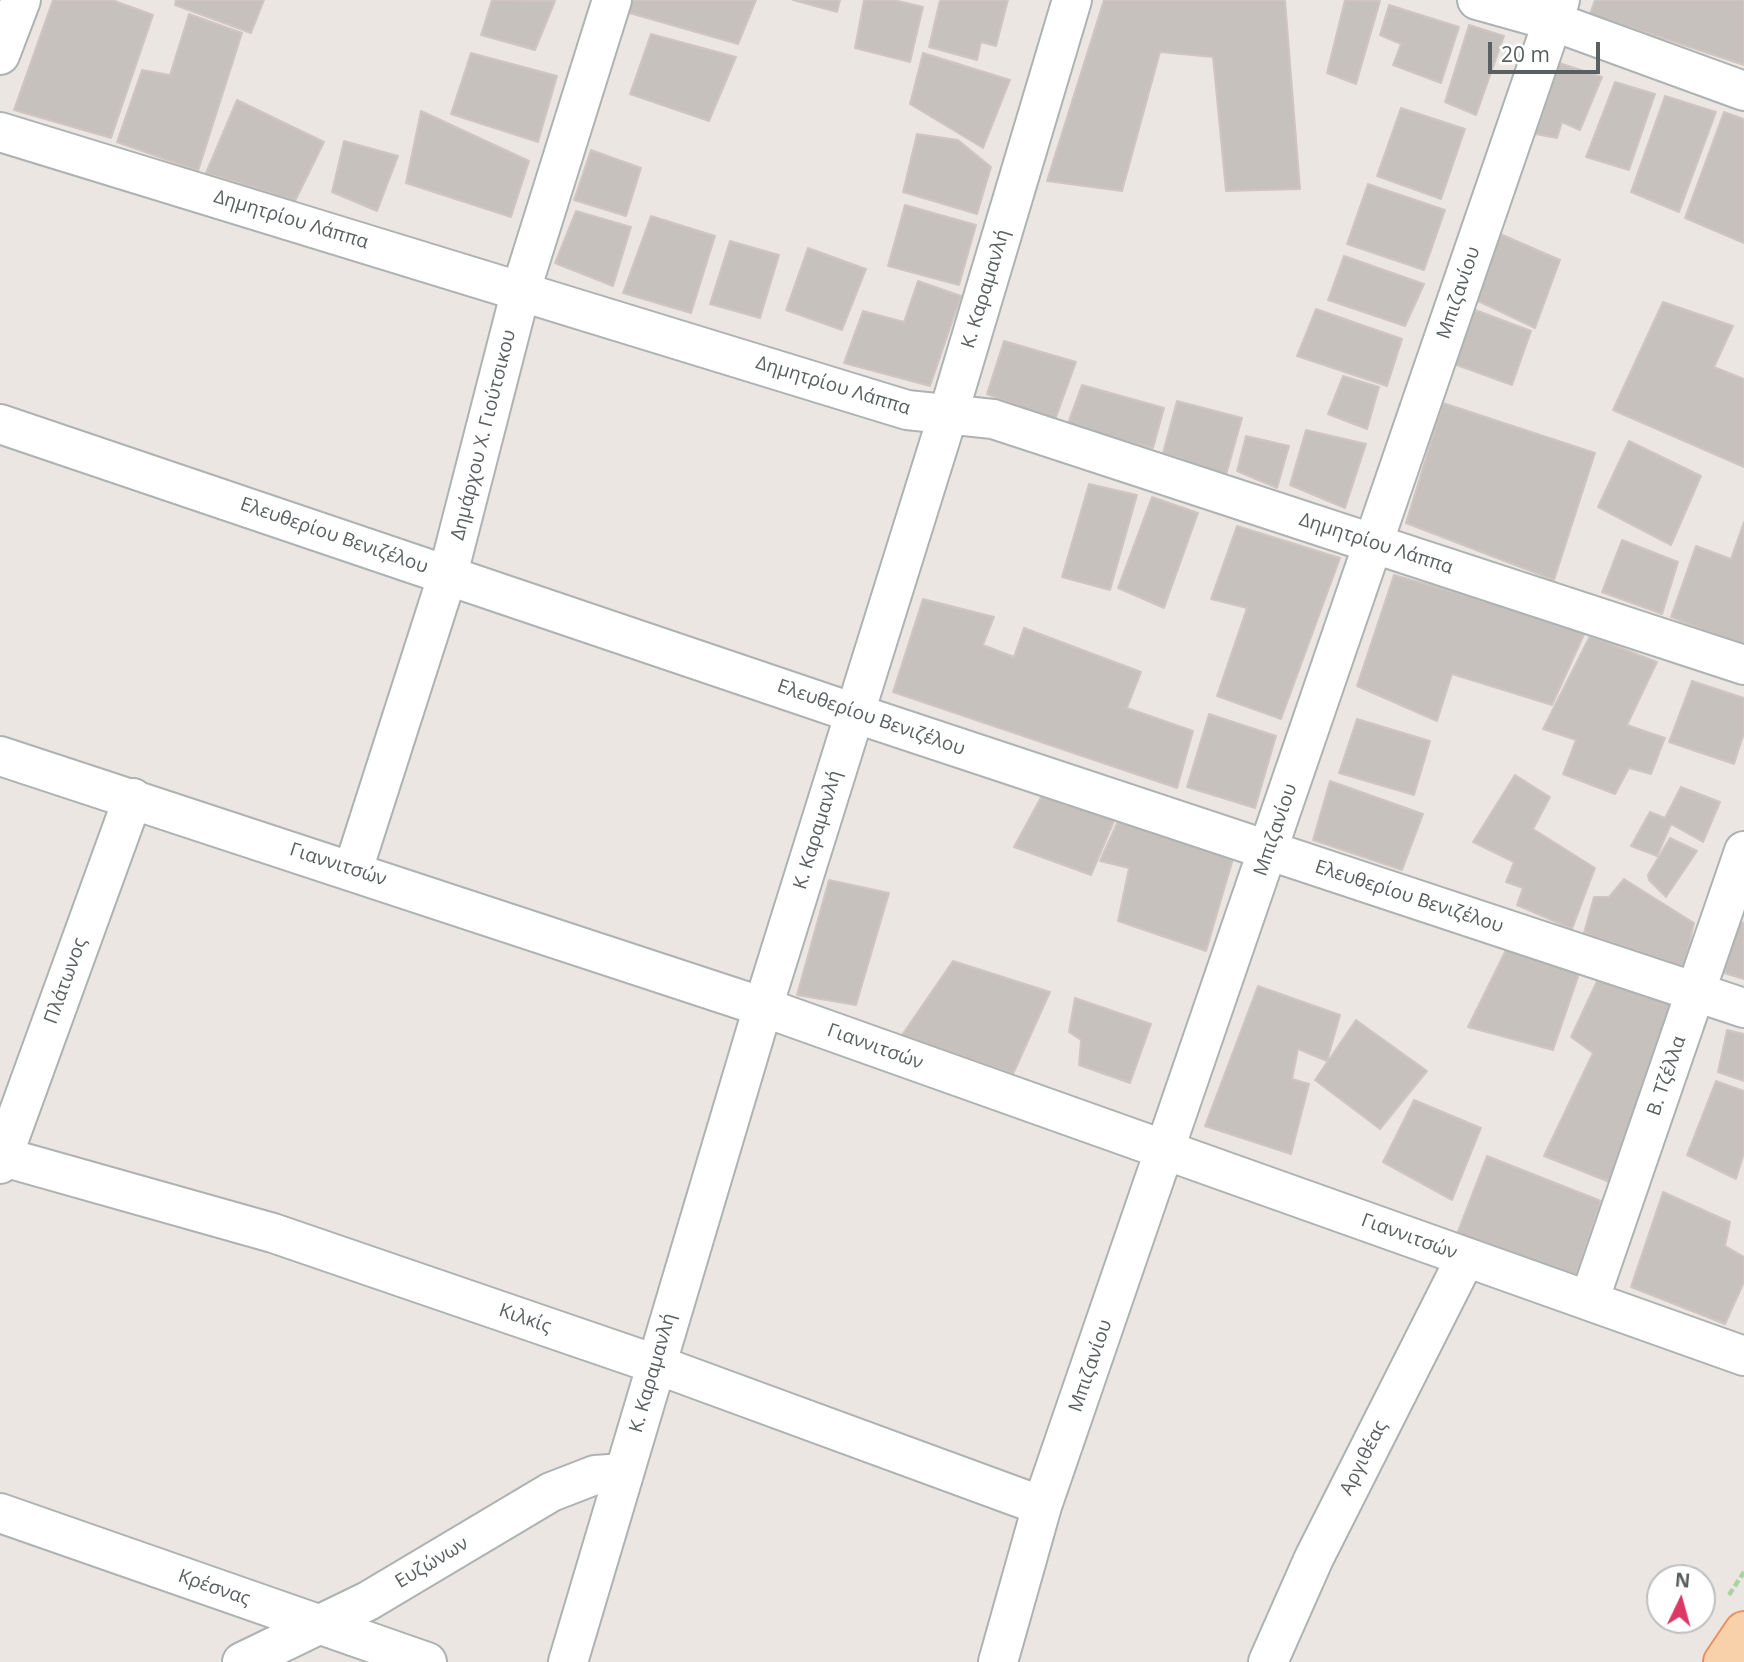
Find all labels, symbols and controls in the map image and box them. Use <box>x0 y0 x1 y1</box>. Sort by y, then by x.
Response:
scale bar <box>1492 28 1604 72</box>
text: 20 m <box>1501 40 1550 68</box>
street label: Δημητρίου Λάππα <box>211 186 371 254</box>
street label: Κ. Καραμανλή <box>957 227 1015 351</box>
street label: Μπιζανίου <box>1433 244 1485 342</box>
street label: Δημάρχου Χ. Γιούτσικου <box>447 327 521 543</box>
street label: Δημητρίου Λάππα <box>753 352 913 420</box>
street label: Ελευθερίου Βενιζέλου <box>237 493 431 579</box>
street label: Δημητρίου Λάππα <box>1296 508 1456 580</box>
street label: Ελευθερίου Βενιζέλου <box>774 675 968 761</box>
street label: Κ. Καραμανλή <box>789 768 847 892</box>
street label: Μπιζανίου <box>1250 781 1302 879</box>
street label: Γιαννιτσών <box>287 839 389 891</box>
street label: Ελευθερίου Βενιζέλου <box>1312 856 1506 938</box>
street label: Πλάτωνος <box>40 935 92 1027</box>
street label: Γιαννιτσών <box>824 1019 926 1075</box>
street label: Β. Τζέλλα <box>1643 1033 1691 1119</box>
street label: Γιαννιτσών <box>1358 1209 1460 1265</box>
street label: Κιλκίς <box>496 1299 554 1339</box>
street label: Κ. Καραμανλή <box>625 1311 681 1435</box>
street label: Μπιζανίου <box>1065 1317 1117 1415</box>
street label: Αργιθέας <box>1336 1417 1392 1499</box>
street label: Ευζώνων <box>391 1532 473 1594</box>
north arrow <box>1646 1564 1716 1634</box>
street label: Κρέσνας <box>175 1565 253 1611</box>
text: N <box>1674 1566 1691 1594</box>

